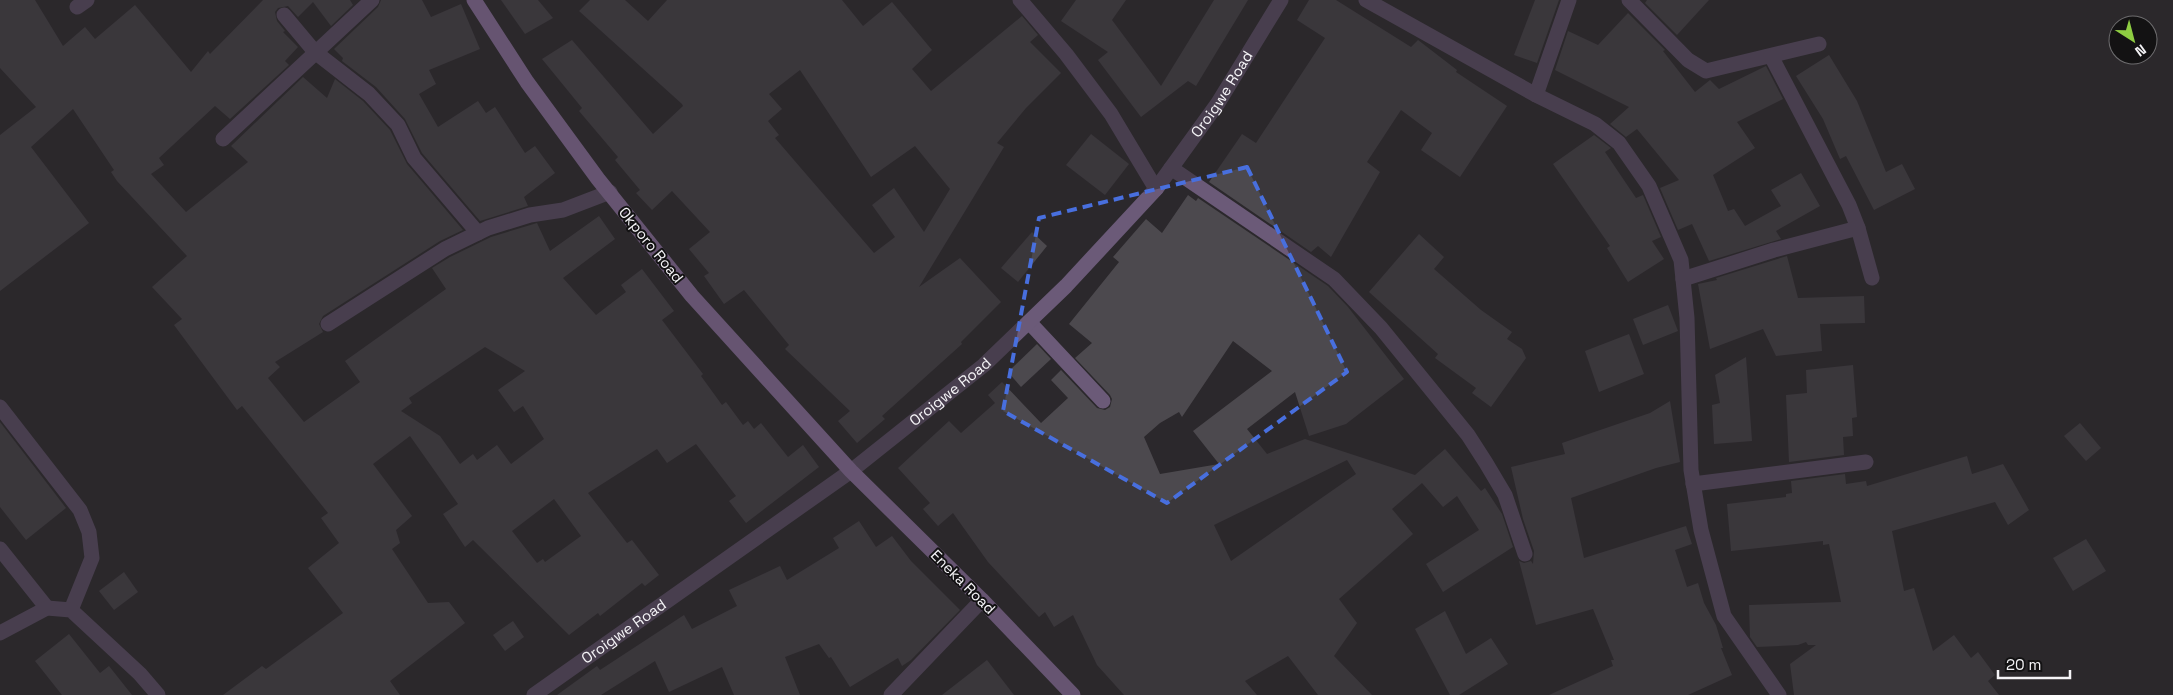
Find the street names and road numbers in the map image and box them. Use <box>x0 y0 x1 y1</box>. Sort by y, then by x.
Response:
street label: Oroigwe Road <box>1186 47 1257 141</box>
street label: Okporo Road <box>615 203 688 287</box>
street label: Oroigwe Road <box>905 353 995 430</box>
street label: Eneka Road <box>927 545 1000 618</box>
street label: Oroigwe Road <box>577 595 670 668</box>

